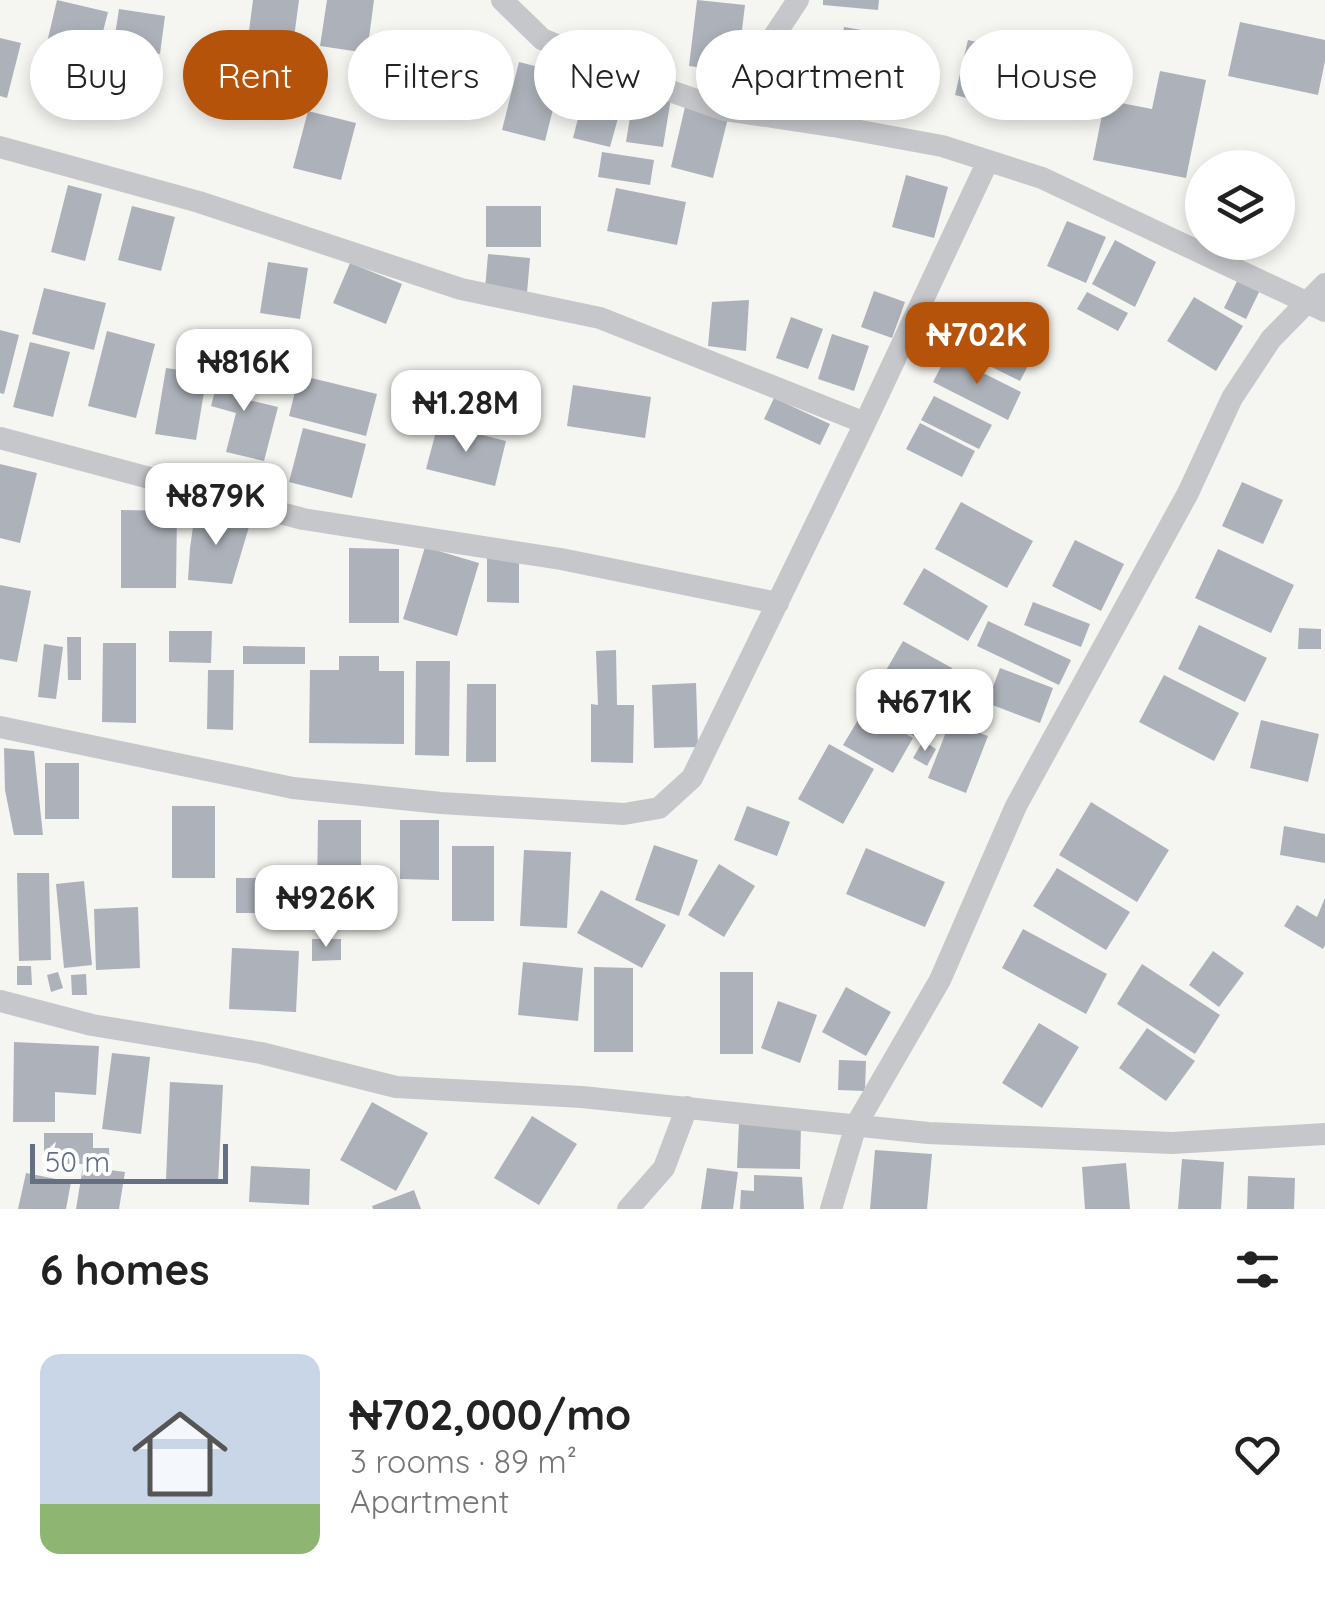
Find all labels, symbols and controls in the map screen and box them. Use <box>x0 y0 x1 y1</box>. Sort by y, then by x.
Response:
chip: Buy <box>30 30 163 120</box>
chip: Rent <box>183 30 328 120</box>
chip: Filters <box>348 30 514 120</box>
chip: New <box>534 30 676 120</box>
chip: Apartment <box>696 30 940 120</box>
chip: House <box>960 30 1133 120</box>
map controls <box>1185 150 1295 260</box>
button: layers <box>1185 150 1295 260</box>
pin: ₦702K <box>907 302 1047 387</box>
text: ₦702K <box>927 314 1027 354</box>
pin: ₦816K <box>174 329 314 414</box>
text: ₦816K <box>198 341 290 381</box>
pin: ₦1.28M <box>385 370 547 455</box>
text: ₦1.28M <box>413 382 519 422</box>
pin: ₦879K <box>146 463 286 548</box>
text: ₦879K <box>167 475 265 515</box>
pin: ₦671K <box>855 669 995 754</box>
text: ₦671K <box>878 681 972 721</box>
pin: ₦926K <box>256 865 396 950</box>
text: ₦926K <box>277 877 375 917</box>
scale bar <box>30 1139 228 1184</box>
text: 50 m <box>45 1144 110 1179</box>
icon: filters <box>1230 1242 1285 1297</box>
text: 6 homes <box>40 1243 210 1296</box>
text: ₦702,000/mo <box>350 1388 631 1441</box>
icon: home <box>120 1394 240 1514</box>
icon: heart <box>1230 1427 1285 1482</box>
text: 3 rooms · 89 m² <box>350 1441 577 1481</box>
text: Apartment <box>350 1481 509 1521</box>

